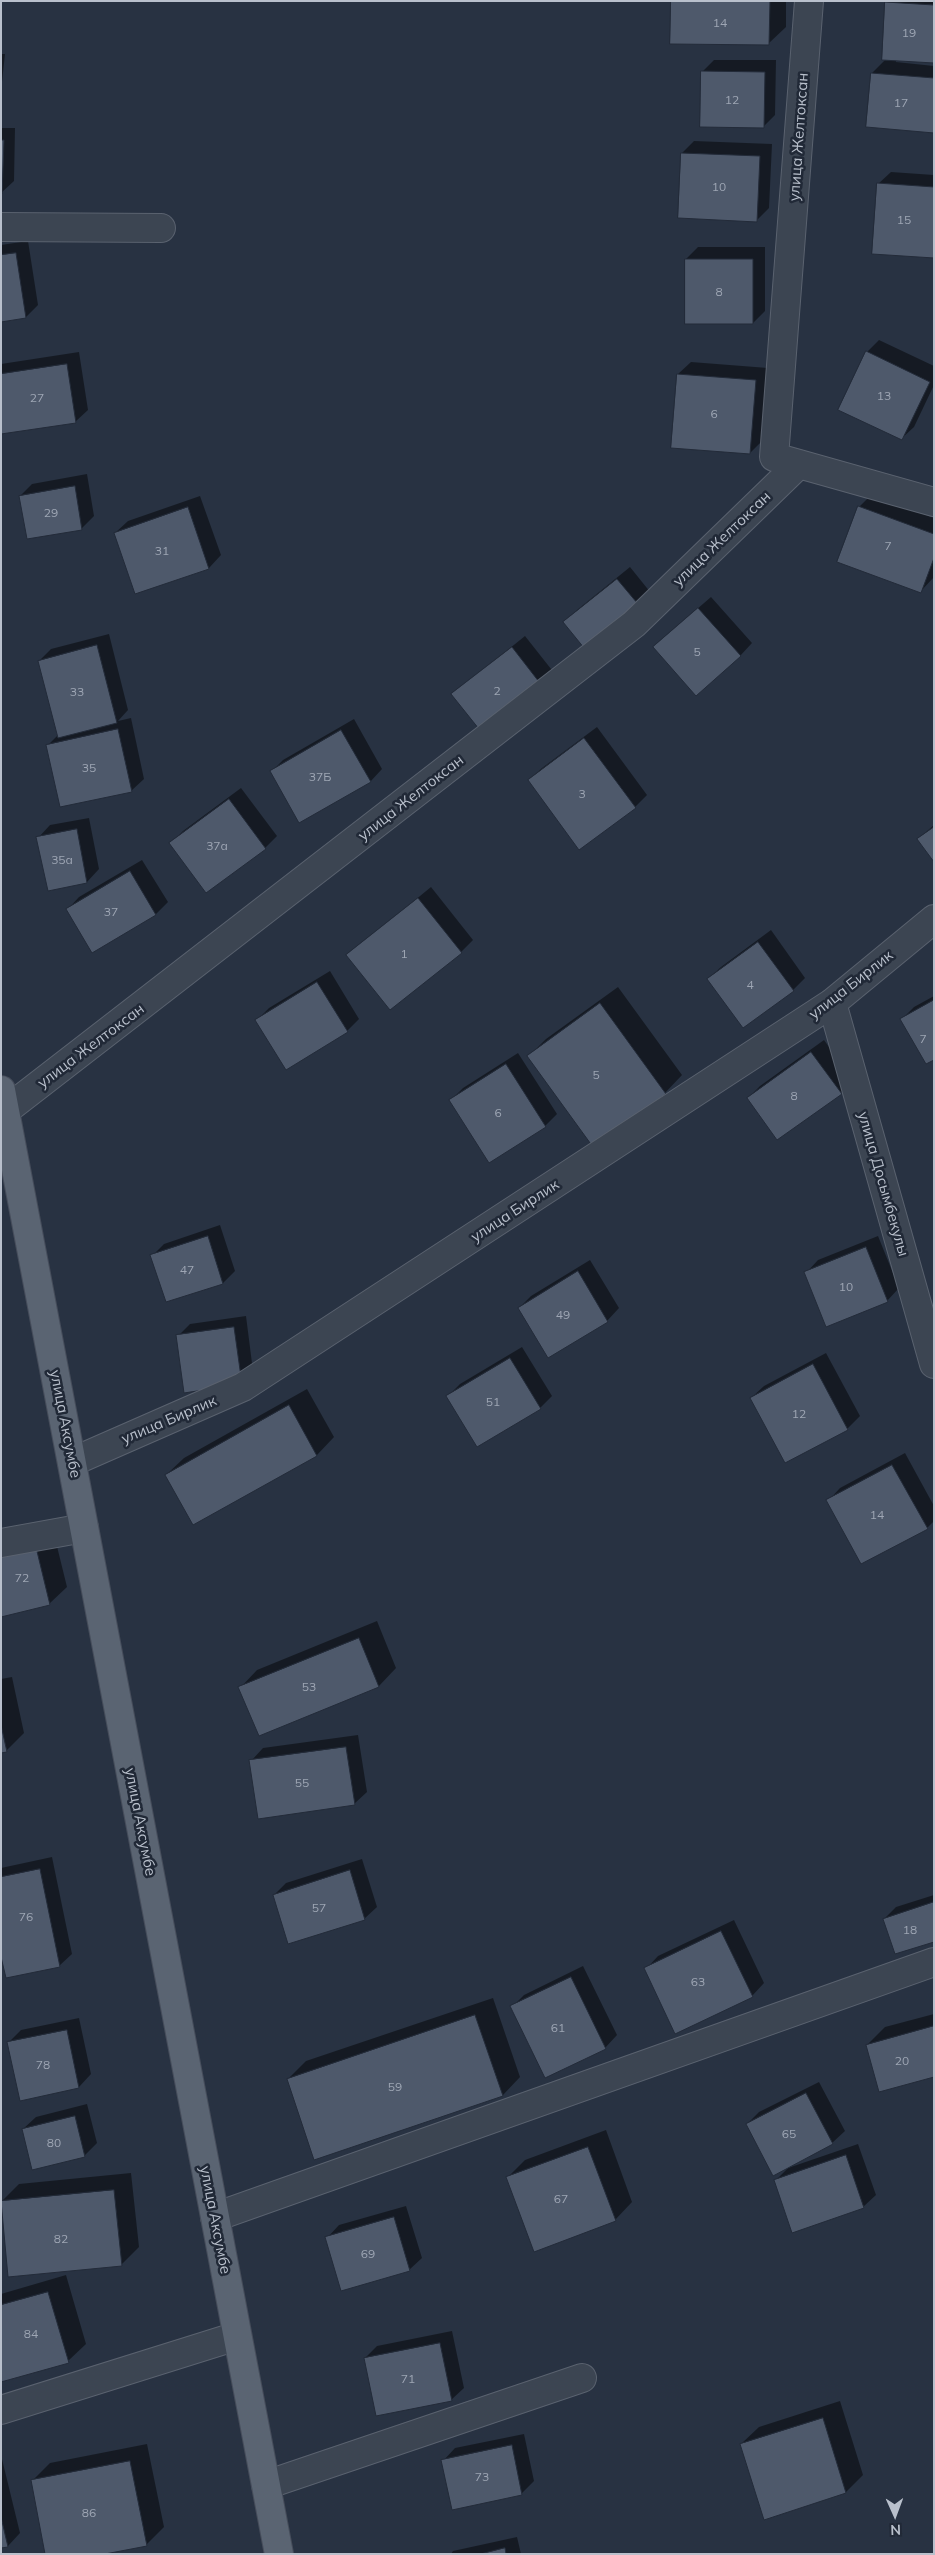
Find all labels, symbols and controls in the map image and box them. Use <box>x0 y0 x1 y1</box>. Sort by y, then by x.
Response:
house number: 14 <box>713 16 727 30</box>
house number: 19 <box>902 26 916 40</box>
street label: улица Желтоксан <box>786 72 812 202</box>
house number: 12 <box>725 93 739 107</box>
house number: 17 <box>894 96 908 110</box>
house number: 10 <box>712 180 726 194</box>
house number: 15 <box>897 213 911 227</box>
house number: 8 <box>715 285 723 299</box>
house number: 13 <box>877 389 891 403</box>
house number: 27 <box>30 391 44 405</box>
house number: 6 <box>710 407 718 421</box>
street label: улица Желтоксан <box>669 488 775 590</box>
house number: 29 <box>44 506 58 520</box>
house number: 7 <box>884 539 892 553</box>
house number: 31 <box>155 544 169 558</box>
house number: 5 <box>693 645 701 659</box>
house number: 2 <box>493 684 501 698</box>
house number: 33 <box>70 685 84 699</box>
street label: улица Желтоксан <box>355 751 467 845</box>
house number: 35 <box>82 761 96 775</box>
house number: 37Б <box>309 770 331 784</box>
house number: 3 <box>578 787 586 801</box>
house number: 37а <box>206 839 228 853</box>
house number: 35а <box>51 853 73 867</box>
house number: 37 <box>104 905 118 919</box>
house number: 1 <box>400 947 408 961</box>
street label: улица Бирлик <box>805 947 897 1023</box>
house number: 4 <box>746 978 754 992</box>
street label: улица Желтоксан <box>34 1000 148 1092</box>
house number: 7 <box>919 1032 927 1046</box>
house number: 5 <box>592 1068 600 1082</box>
house number: 8 <box>790 1089 798 1103</box>
house number: 6 <box>494 1106 502 1120</box>
street label: улица Досымбекулы <box>854 1109 912 1259</box>
street label: улица Бирлик <box>468 1176 562 1246</box>
house number: 47 <box>180 1263 194 1277</box>
house number: 10 <box>839 1280 853 1294</box>
house number: 49 <box>556 1308 570 1322</box>
street label: улица Аксумбе <box>46 1369 84 1479</box>
street label: улица Бирлик <box>119 1392 219 1448</box>
house number: 51 <box>486 1395 500 1409</box>
house number: 12 <box>792 1407 806 1421</box>
house number: 14 <box>870 1508 884 1522</box>
house number: 72 <box>15 1571 29 1585</box>
house number: 53 <box>302 1680 316 1694</box>
street label: улица Аксумбе <box>121 1767 159 1877</box>
house number: 55 <box>295 1776 309 1790</box>
house number: 57 <box>312 1901 326 1915</box>
house number: 76 <box>19 1910 33 1924</box>
house number: 18 <box>903 1923 917 1937</box>
house number: 63 <box>691 1975 705 1989</box>
house number: 61 <box>551 2021 565 2035</box>
house number: 20 <box>895 2054 909 2068</box>
house number: 78 <box>36 2058 50 2072</box>
house number: 59 <box>388 2080 402 2094</box>
house number: 65 <box>782 2127 796 2141</box>
house number: 80 <box>47 2136 61 2150</box>
street label: улица Аксумбе <box>196 2165 234 2275</box>
house number: 67 <box>554 2192 568 2206</box>
house number: 82 <box>54 2232 68 2246</box>
house number: 69 <box>361 2247 375 2261</box>
house number: 84 <box>24 2327 38 2341</box>
house number: 71 <box>401 2372 415 2386</box>
house number: 73 <box>475 2470 489 2484</box>
north arrow <box>870 2490 920 2540</box>
house number: 86 <box>82 2506 96 2520</box>
text: N <box>890 2521 901 2539</box>

